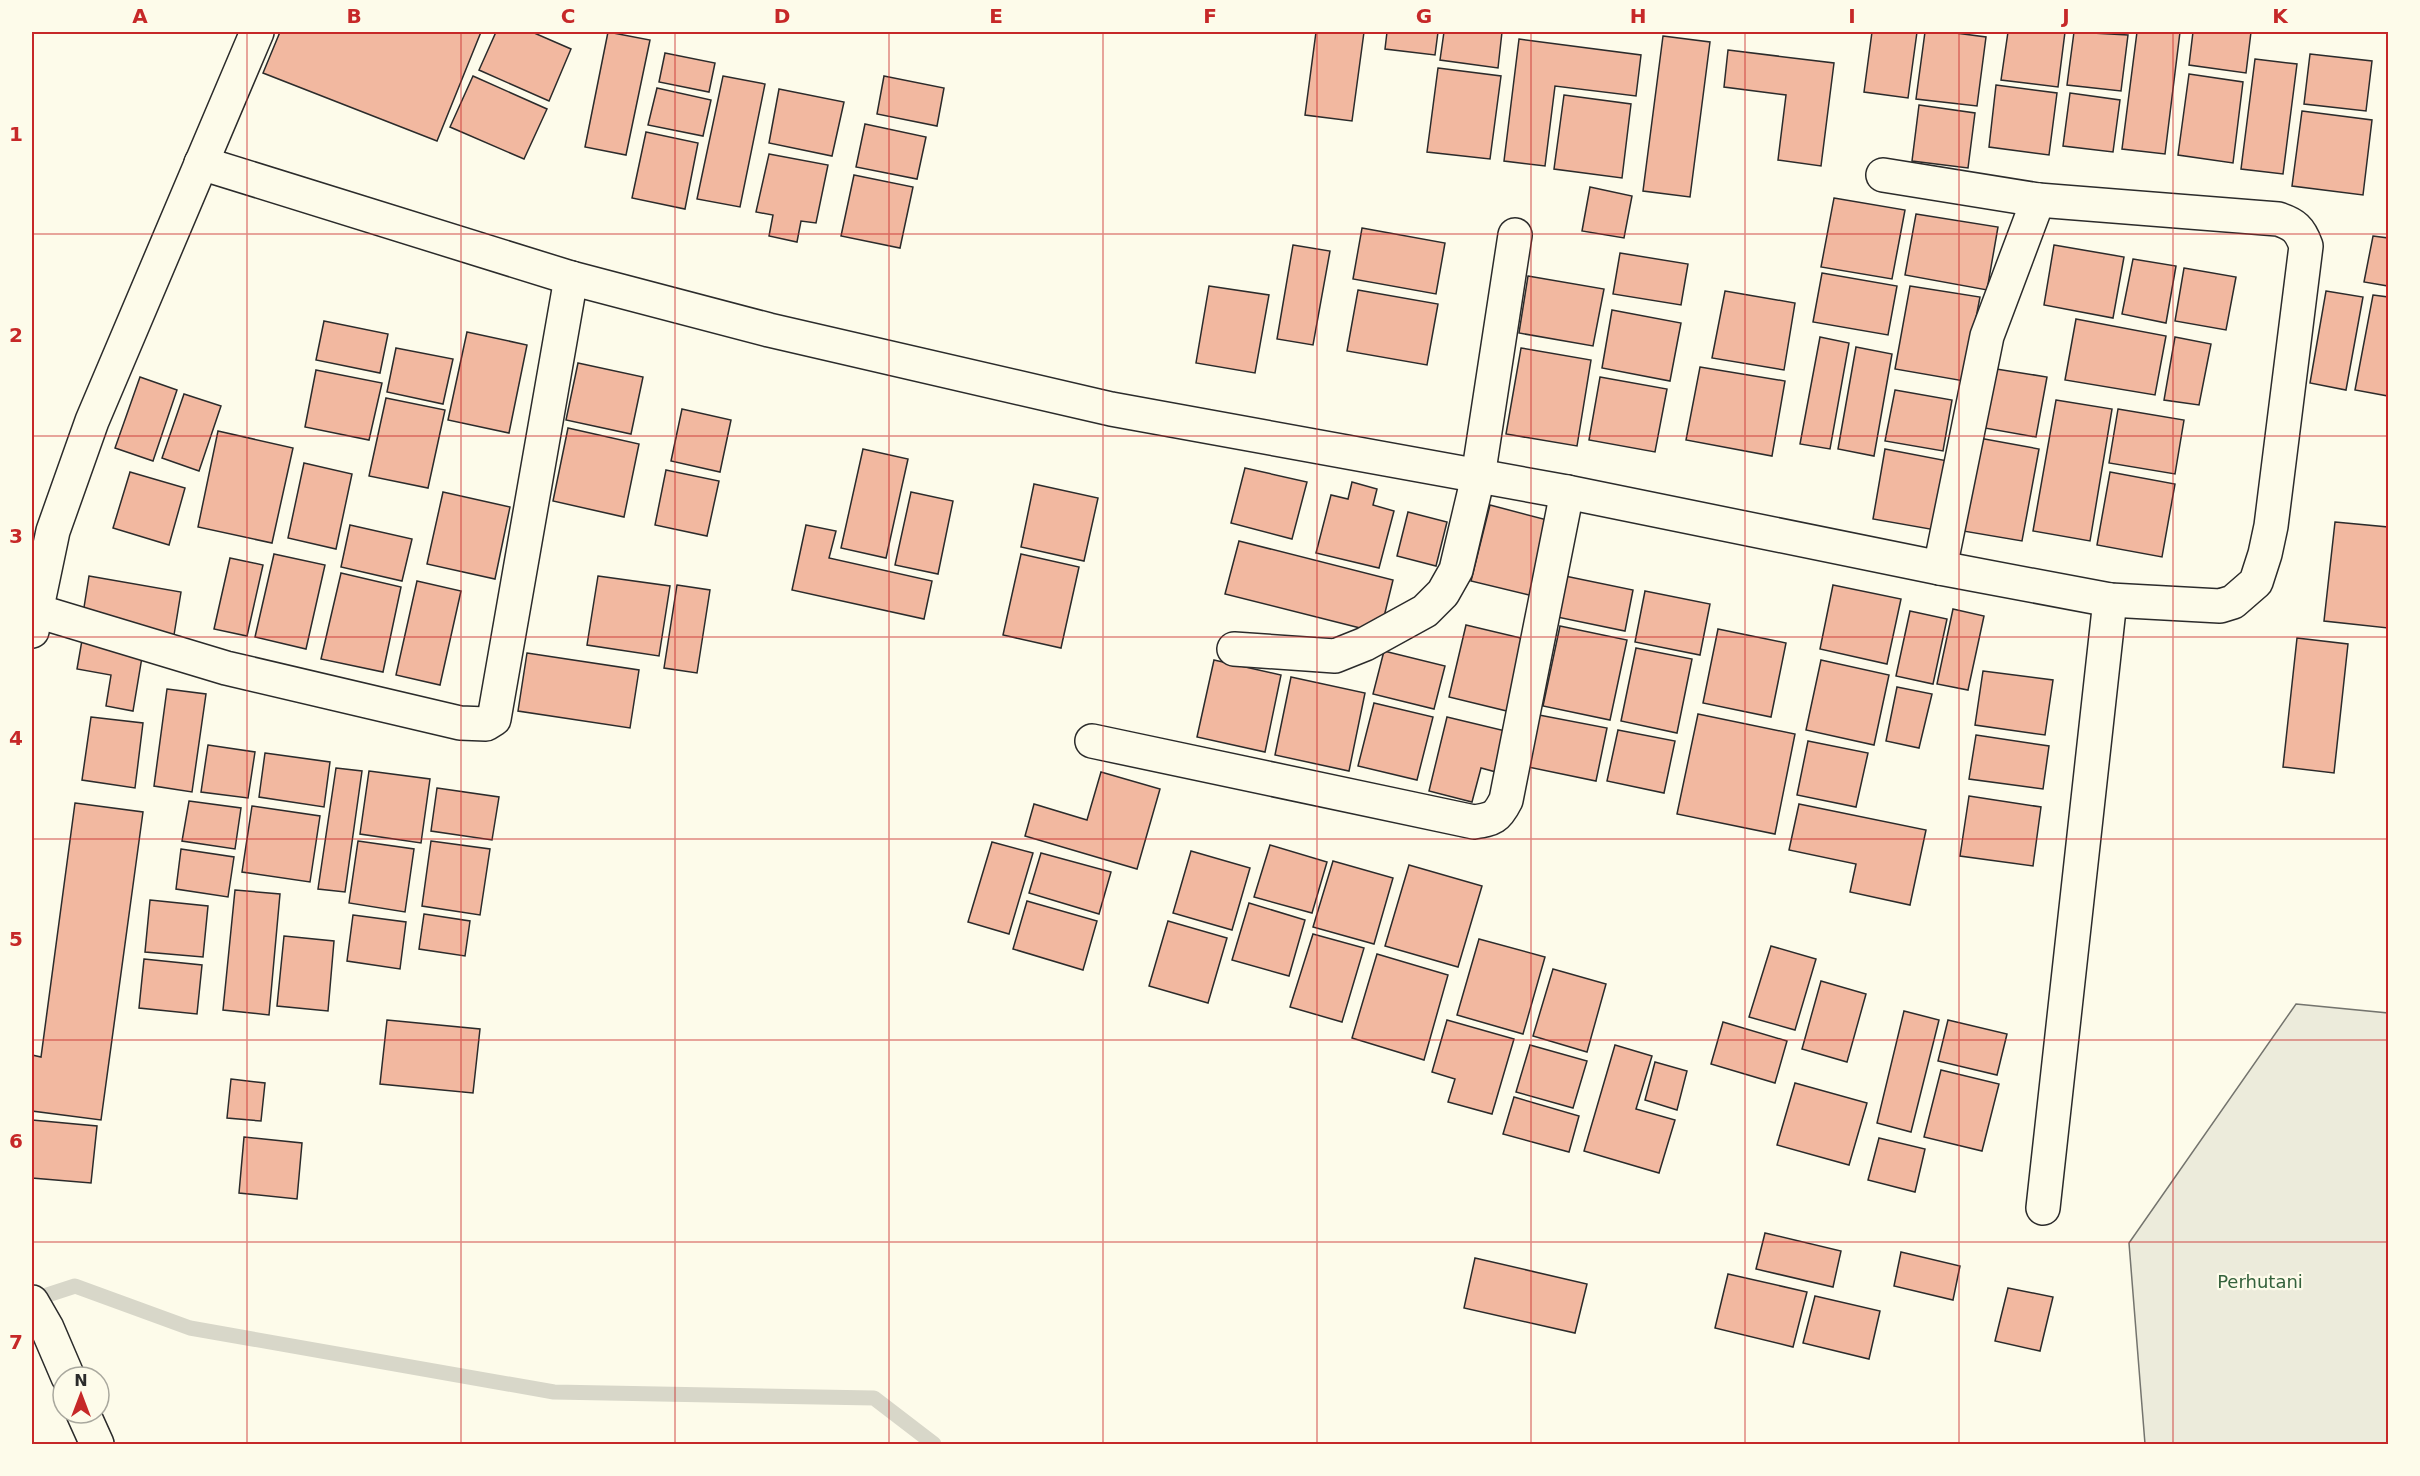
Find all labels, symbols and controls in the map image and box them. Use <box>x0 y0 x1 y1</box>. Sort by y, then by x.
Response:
text: A <box>132 4 148 28</box>
text: B <box>346 4 362 28</box>
text: C <box>561 4 575 28</box>
text: D <box>774 4 790 28</box>
text: E <box>989 4 1003 28</box>
text: F <box>1203 4 1217 28</box>
text: G <box>1416 4 1432 28</box>
text: H <box>1630 4 1646 28</box>
text: I <box>1848 4 1856 28</box>
text: J <box>2060 4 2070 28</box>
text: K <box>2272 4 2289 28</box>
text: 1 <box>9 122 23 146</box>
text: 2 <box>9 323 23 347</box>
text: 3 <box>9 524 23 548</box>
text: 4 <box>9 726 23 750</box>
text: 5 <box>9 927 23 951</box>
text: 6 <box>9 1129 23 1153</box>
park label: Perhutani <box>2217 1271 2303 1292</box>
text: 7 <box>9 1330 23 1354</box>
north arrow <box>51 1365 111 1425</box>
text: N <box>74 1371 88 1390</box>

